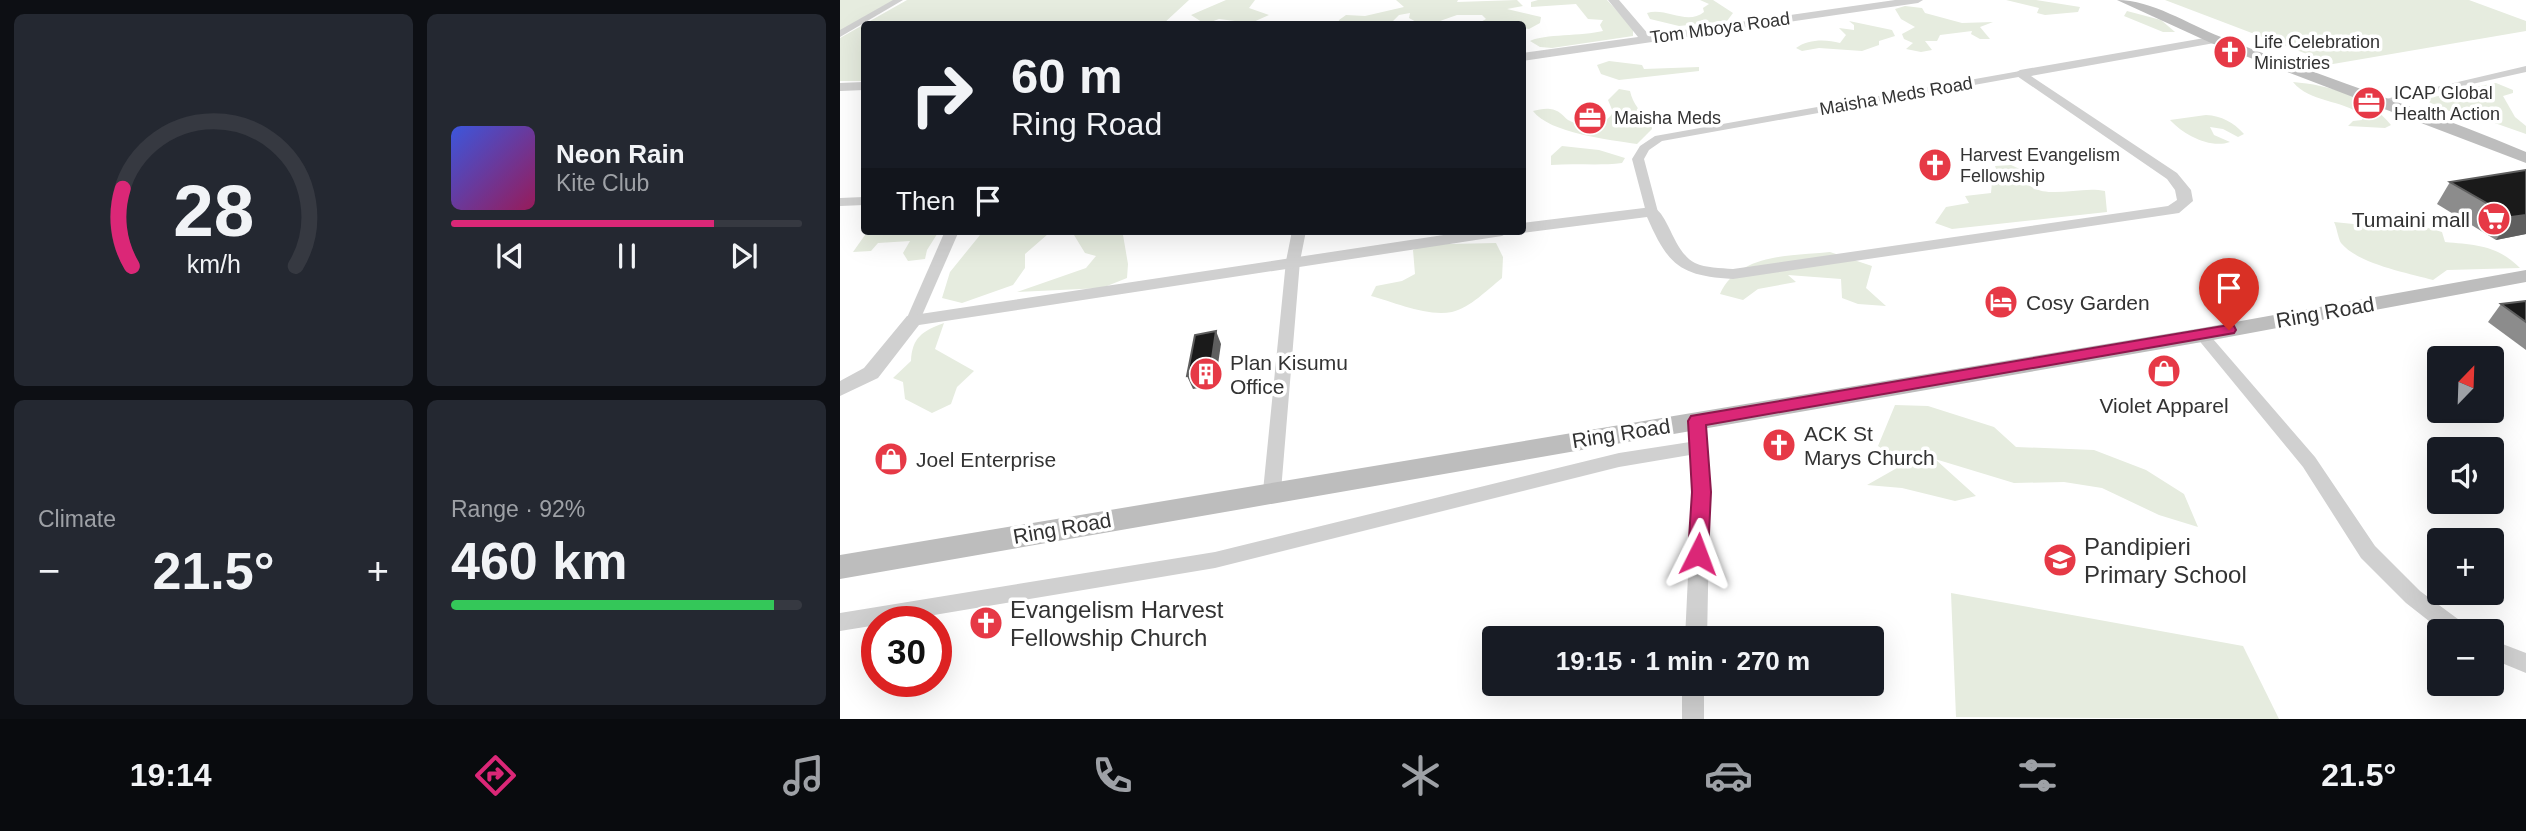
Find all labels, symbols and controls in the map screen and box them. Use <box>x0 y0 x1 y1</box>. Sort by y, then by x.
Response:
street label: Tom Mboya Road <box>1649 8 1791 48</box>
place label: Life Celebration Ministries <box>2254 32 2380 73</box>
church icon: Life Celebration Ministries <box>2211 33 2249 71</box>
icon: right <box>896 49 987 140</box>
text: 60 m <box>1011 49 1123 103</box>
street label: Maisha Meds Road <box>1818 73 1974 119</box>
place label: ICAP Global Health Action <box>2394 83 2500 124</box>
office icon: ICAP Global Health Action <box>2350 84 2388 122</box>
office icon: Maisha Meds <box>1571 99 1609 137</box>
text: Ring Road <box>1011 106 1162 142</box>
place label: Maisha Meds <box>1614 108 1721 128</box>
text: Neon Rain <box>556 139 685 169</box>
place label: Harvest Evangelism Fellowship <box>1960 145 2120 186</box>
church icon: Harvest Evangelism Fellowship <box>1916 146 1954 184</box>
text: Kite Club <box>556 170 649 196</box>
text: 28 <box>173 171 254 252</box>
icon: arrive <box>969 182 1007 220</box>
text: Then <box>896 186 955 216</box>
supermarket icon: Tumaini mall <box>2475 200 2513 238</box>
place label: Tumaini mall <box>2352 208 2470 231</box>
icon: previous <box>491 237 529 275</box>
icon: pause <box>608 237 646 275</box>
icon: next <box>725 237 763 275</box>
text: km/h <box>186 250 241 278</box>
pin <box>2199 258 2259 330</box>
icon: arrive <box>2210 269 2248 307</box>
hotel icon: Cosy Garden <box>1982 283 2020 321</box>
place label: Cosy Garden <box>2026 291 2150 314</box>
street label: Ring Road <box>2274 292 2376 332</box>
north arrow <box>2427 346 2504 424</box>
map controls <box>2427 346 2504 696</box>
place label: Plan Kisumu Office <box>1230 351 1348 398</box>
shop icon: Violet Apparel <box>2145 352 2183 390</box>
building icon: Plan Kisumu Office <box>1187 355 1225 393</box>
place label: Violet Apparel <box>2099 394 2229 417</box>
street label: Ring Road <box>1570 414 1672 452</box>
place label: ACK St Marys Church <box>1804 422 1935 469</box>
church icon: ACK St Marys Church <box>1760 426 1798 464</box>
button: sound <box>2427 437 2504 514</box>
shop icon: Joel Enterprise <box>872 440 910 478</box>
place label: Joel Enterprise <box>916 448 1056 471</box>
text: Range · 92% <box>451 496 585 522</box>
text: Climate <box>38 506 116 532</box>
street label: Ring Road <box>1011 508 1113 548</box>
position arrow <box>1661 517 1735 591</box>
button: + <box>2427 528 2504 605</box>
text: 460 km <box>451 532 627 590</box>
place label: Pandipieri Primary School <box>2084 533 2247 588</box>
school or university icon: Pandipieri Primary School <box>2041 541 2079 579</box>
text: 21.5° <box>152 542 275 600</box>
text: − <box>38 550 60 592</box>
text: + <box>367 550 389 592</box>
place label: Evangelism Harvest Fellowship Church <box>1010 596 1224 651</box>
church icon: Evangelism Harvest Fellowship Church <box>967 604 1005 642</box>
speed limit sign: 30 <box>861 606 952 697</box>
button: − <box>2427 619 2504 696</box>
text: 19:15 · 1 min · 270 m <box>1556 646 1810 676</box>
icon: directions <box>471 751 520 800</box>
icon: music <box>779 751 828 800</box>
icon: phone <box>1088 751 1137 800</box>
icon: climate <box>1396 751 1445 800</box>
icon: car <box>1704 751 1753 800</box>
icon: filters <box>2013 751 2062 800</box>
text: 19:14 <box>130 757 212 793</box>
text: 21.5° <box>2321 757 2396 793</box>

